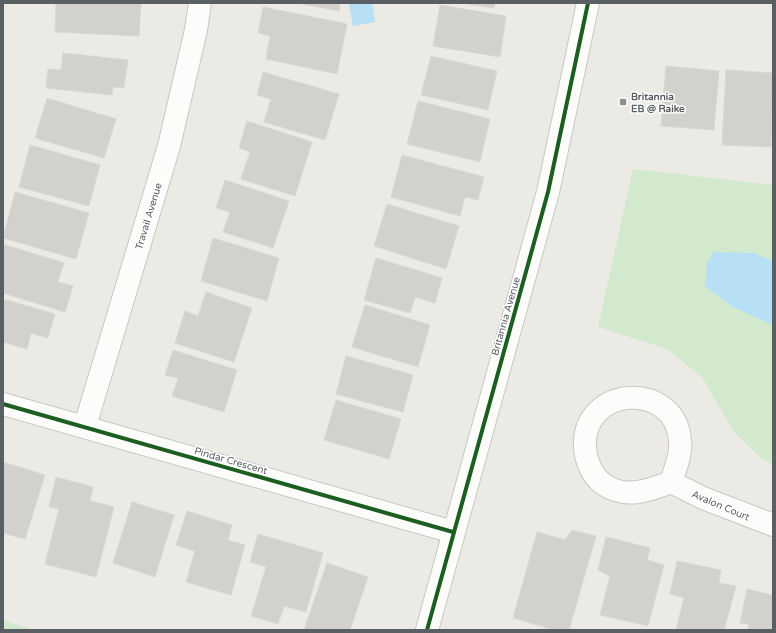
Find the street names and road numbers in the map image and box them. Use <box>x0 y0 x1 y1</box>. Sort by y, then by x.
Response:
street label: Travail Avenue <box>133 181 165 251</box>
street label: Britannia Avenue <box>489 275 523 357</box>
street label: Pindar Crescent <box>193 445 269 477</box>
street label: Avalon Court <box>690 488 752 524</box>

